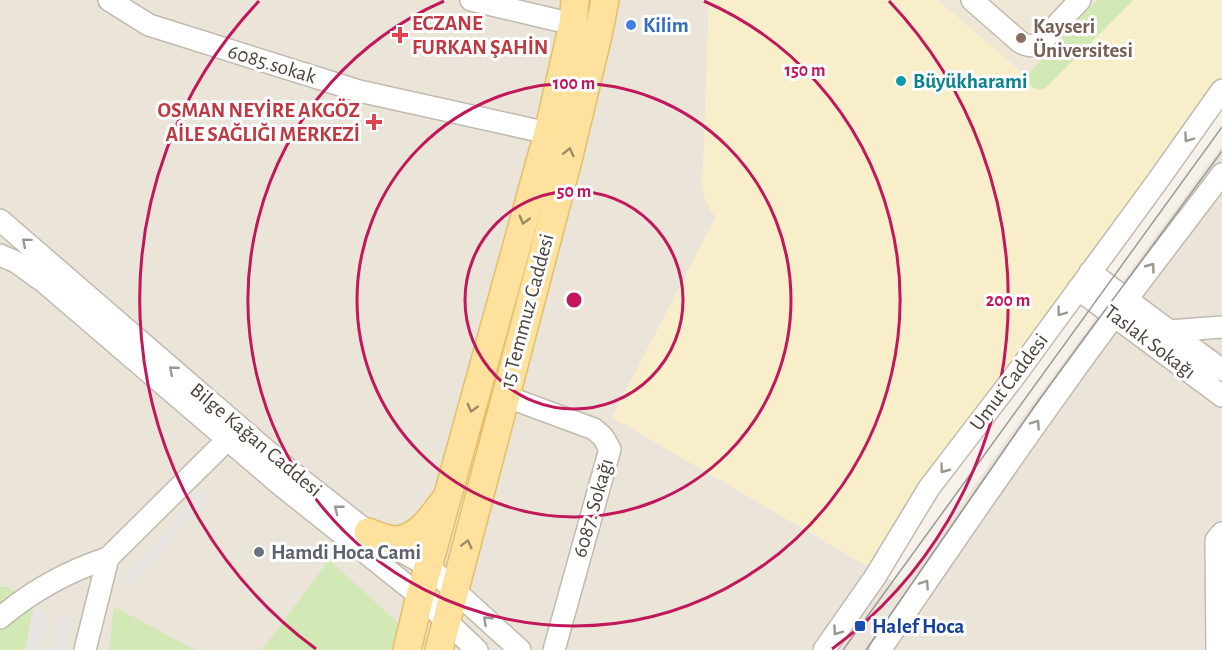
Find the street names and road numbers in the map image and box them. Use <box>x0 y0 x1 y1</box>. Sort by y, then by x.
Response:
street label: 6085.sokak <box>225 41 319 87</box>
street label: 15 Temmuz Caddesi <box>496 231 558 391</box>
street label: Taslak Sokağı <box>1100 301 1200 383</box>
street label: Umut Caddesi <box>966 330 1052 434</box>
street label: Bilge Kağan Caddesi <box>186 379 326 501</box>
street label: 6087. Sokağı <box>569 456 617 560</box>

